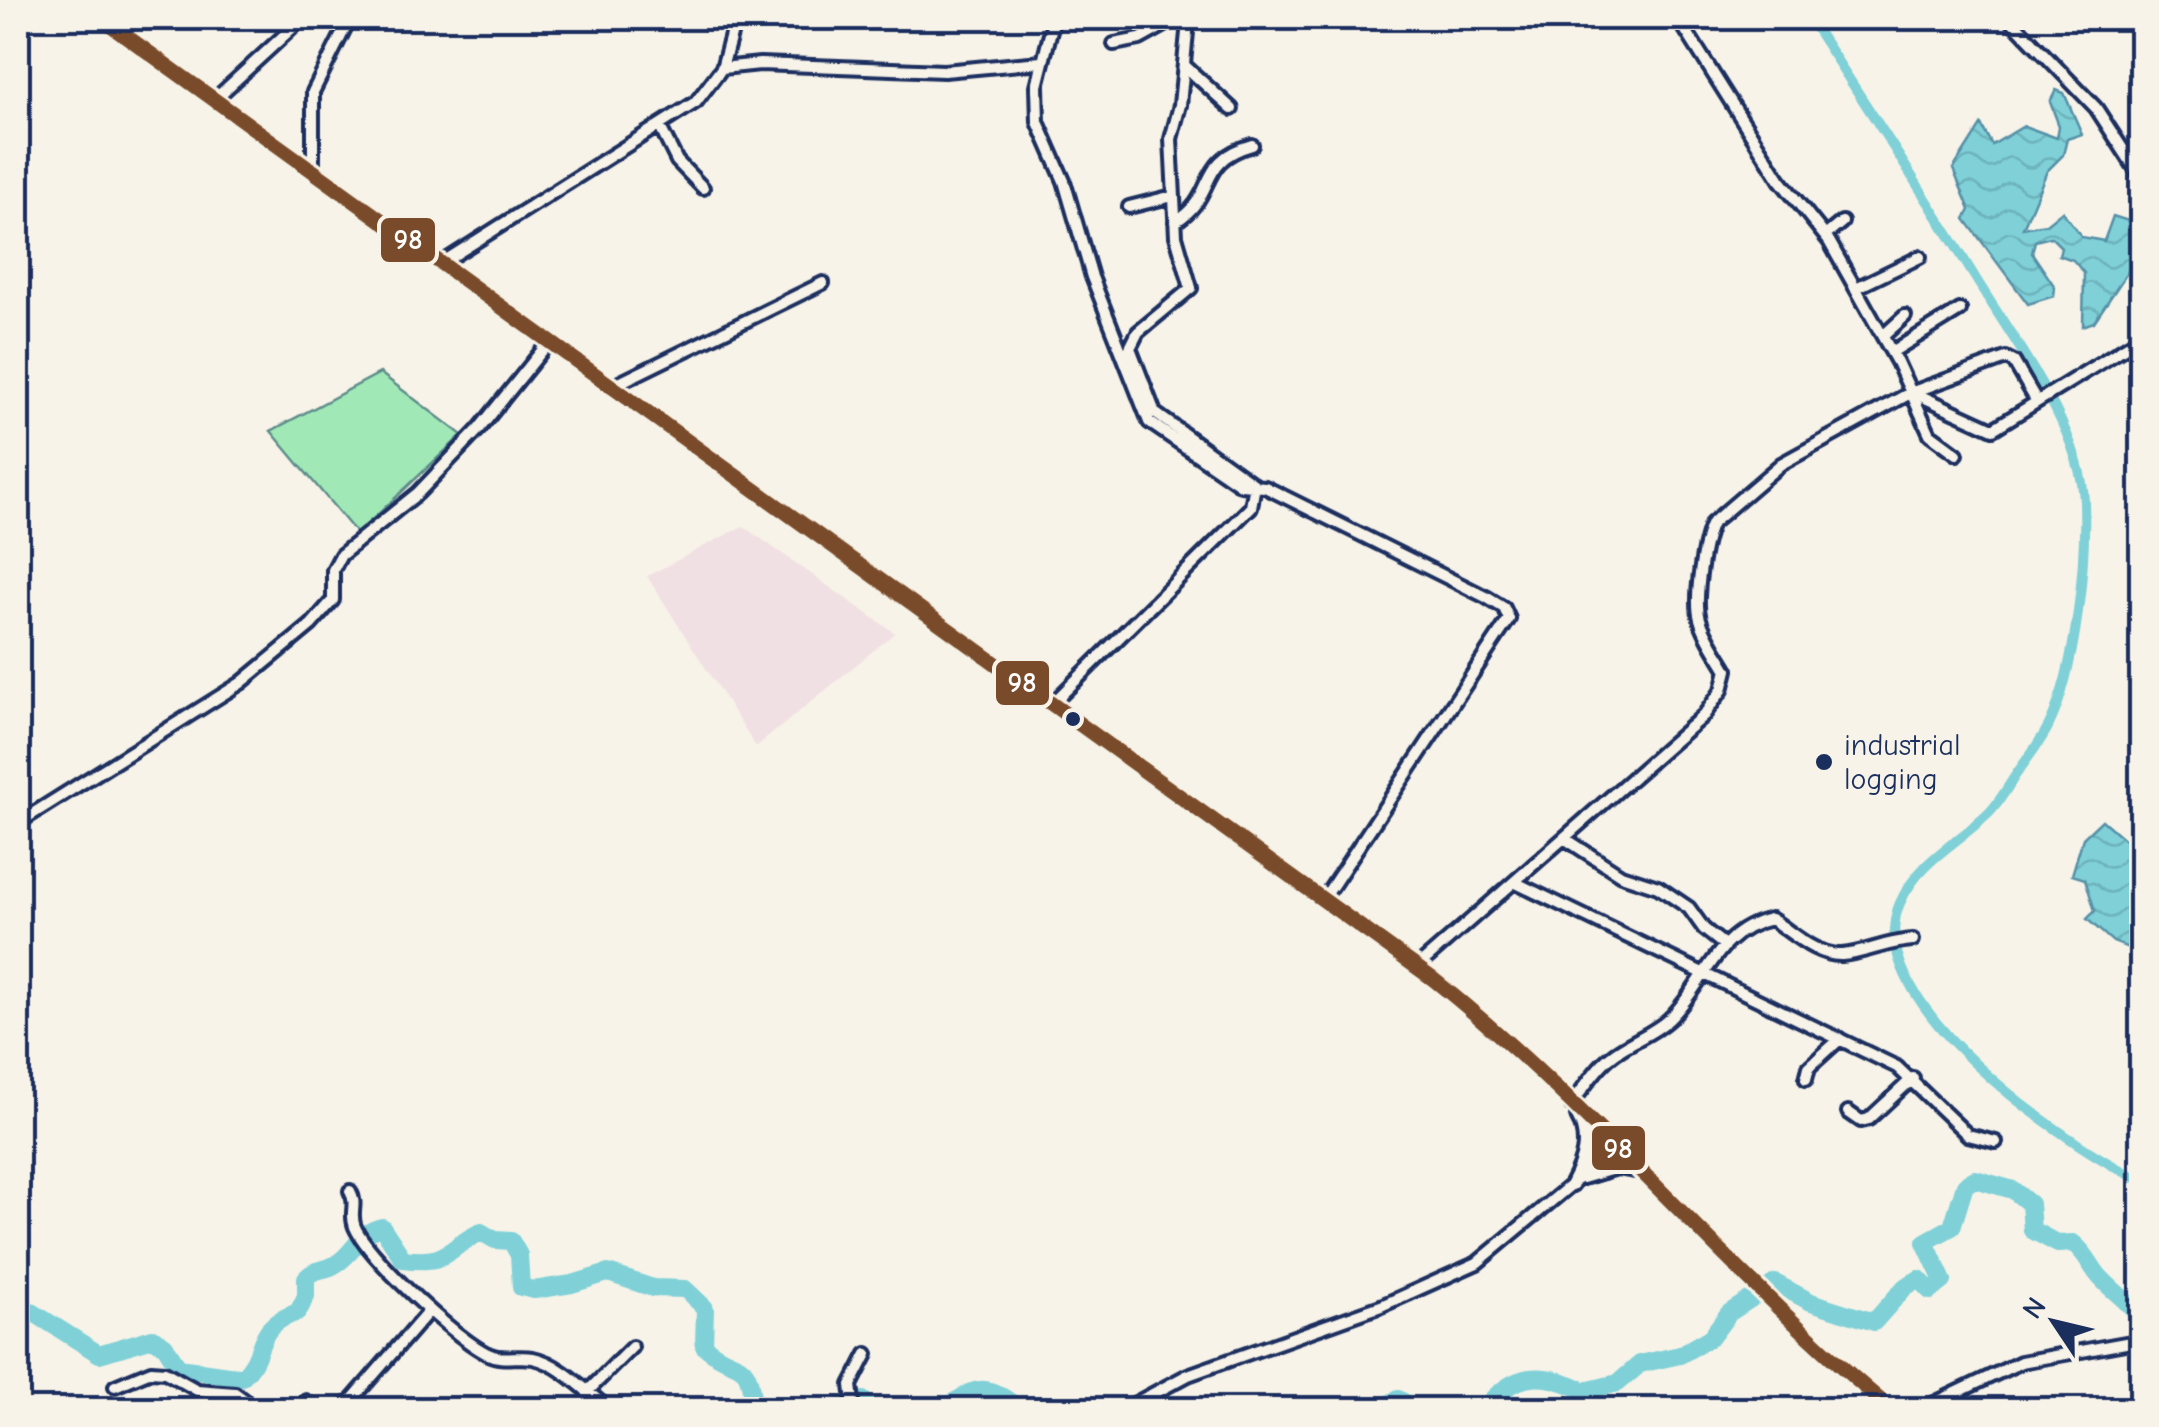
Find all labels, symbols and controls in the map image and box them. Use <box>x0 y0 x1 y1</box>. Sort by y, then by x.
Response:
line badge: 98 <box>379 216 437 264</box>
text: 98 <box>394 224 422 256</box>
line badge: 98 <box>994 659 1051 707</box>
text: 98 <box>1008 667 1036 699</box>
unlabelled marker <box>1063 709 1083 729</box>
place label: industrial logging <box>1844 728 1960 797</box>
marker: industrial logging <box>1813 751 1835 773</box>
line badge: 98 <box>1590 1124 1647 1172</box>
text: 98 <box>1604 1133 1632 1165</box>
north arrow <box>2004 1272 2104 1372</box>
text: N <box>2016 1292 2053 1325</box>

